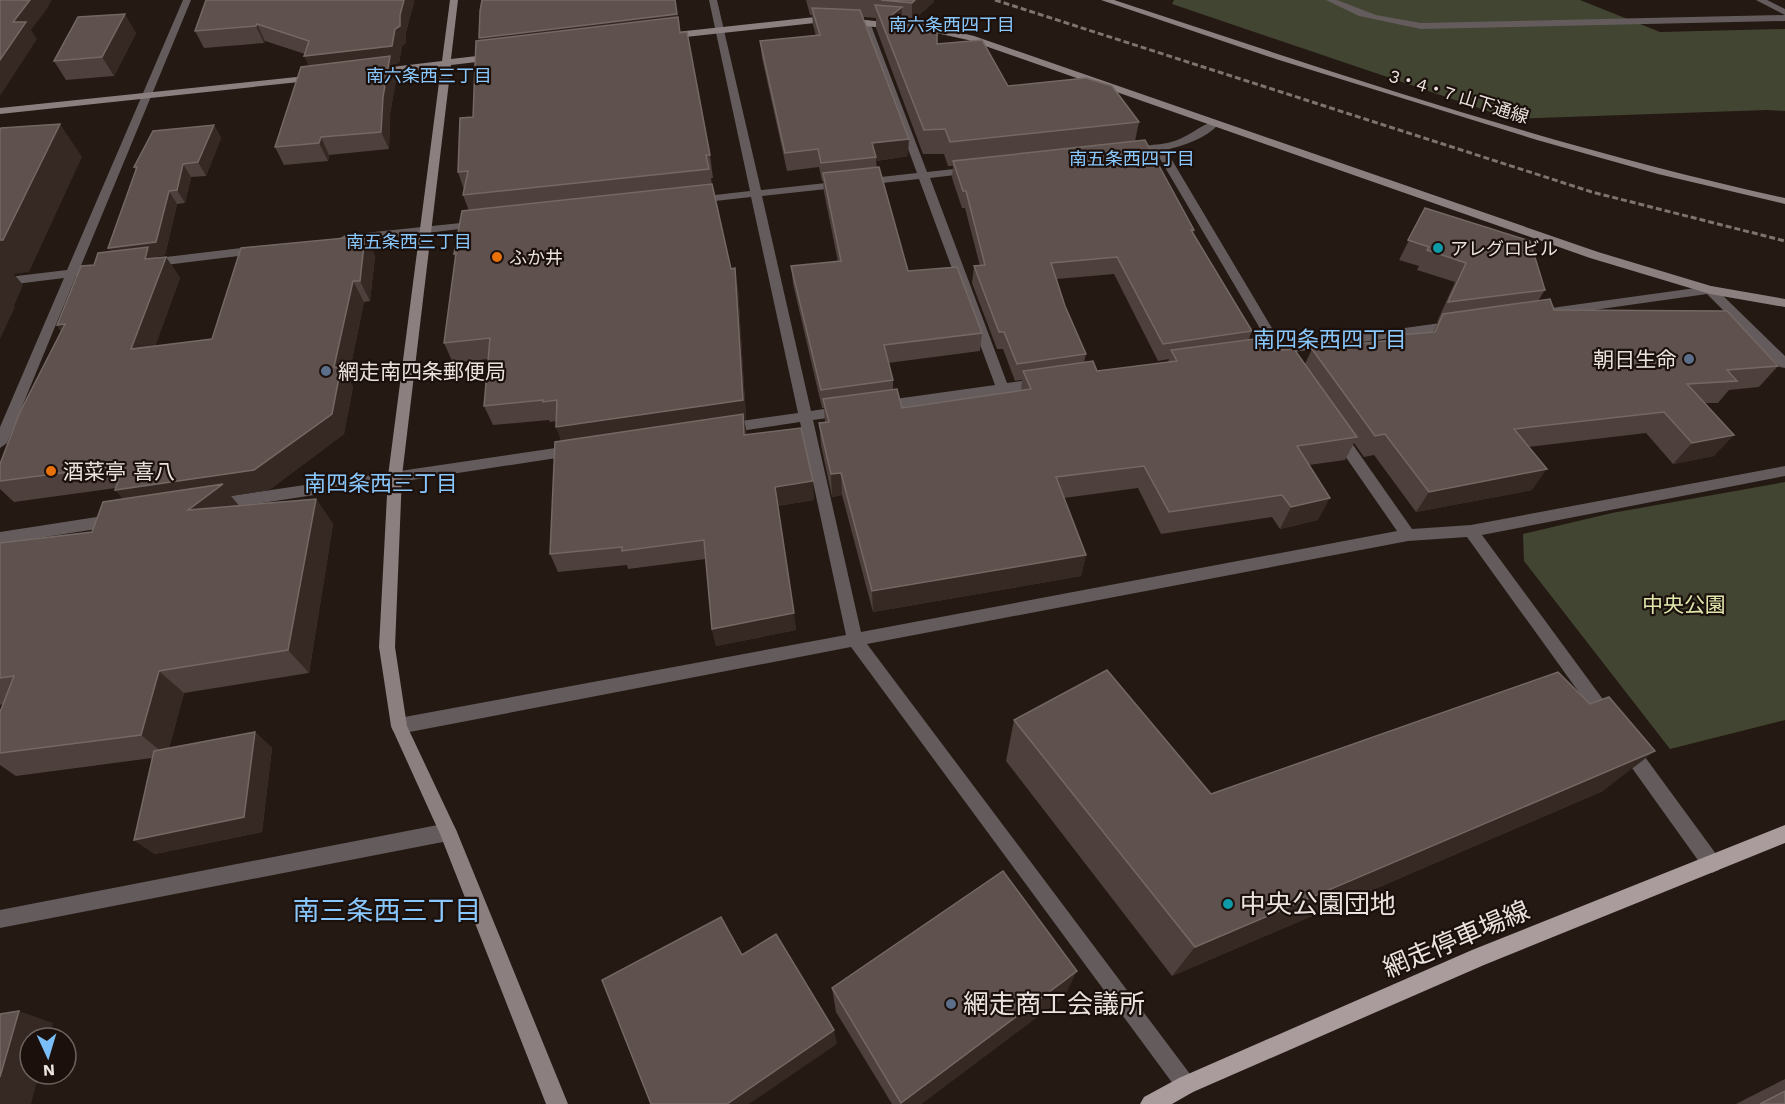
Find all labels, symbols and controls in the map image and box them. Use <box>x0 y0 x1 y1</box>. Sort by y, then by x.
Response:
district label: 南六条西四丁目 <box>889 14 1015 35</box>
district label: 南六条西三丁目 <box>366 65 492 86</box>
street label: 3・4・7 山下通線 <box>1387 65 1531 127</box>
district label: 南五条西四丁目 <box>1069 148 1195 169</box>
district label: 南五条西三丁目 <box>346 231 472 252</box>
place label: アレグロビル <box>1450 238 1558 259</box>
marker: アレグロビル <box>1431 241 1445 255</box>
place label: ふか井 <box>509 247 563 268</box>
marker: ふか井 <box>490 250 504 264</box>
district label: 南四条西四丁目 <box>1253 327 1407 352</box>
place label: 朝日生命 <box>1593 347 1677 372</box>
marker: 朝日生命 <box>1682 352 1696 366</box>
place label: 網走南四条郵便局 <box>338 359 506 384</box>
marker: 網走南四条郵便局 <box>319 364 333 378</box>
place label: 酒菜亭 喜八 <box>63 459 175 484</box>
marker: 酒菜亭 喜八 <box>44 464 58 478</box>
district label: 南四条西三丁目 <box>304 471 458 496</box>
park label: 中央公園 <box>1642 592 1726 617</box>
place label: 中央公園団地 <box>1240 889 1396 919</box>
district label: 南三条西三丁目 <box>293 895 482 927</box>
street label: 網走停車場線 <box>1378 895 1534 983</box>
marker: 中央公園団地 <box>1221 897 1235 911</box>
place label: 網走商工会議所 <box>963 989 1145 1019</box>
marker: 網走商工会議所 <box>944 997 958 1011</box>
north arrow <box>18 1026 78 1086</box>
text: N <box>42 1061 56 1080</box>

